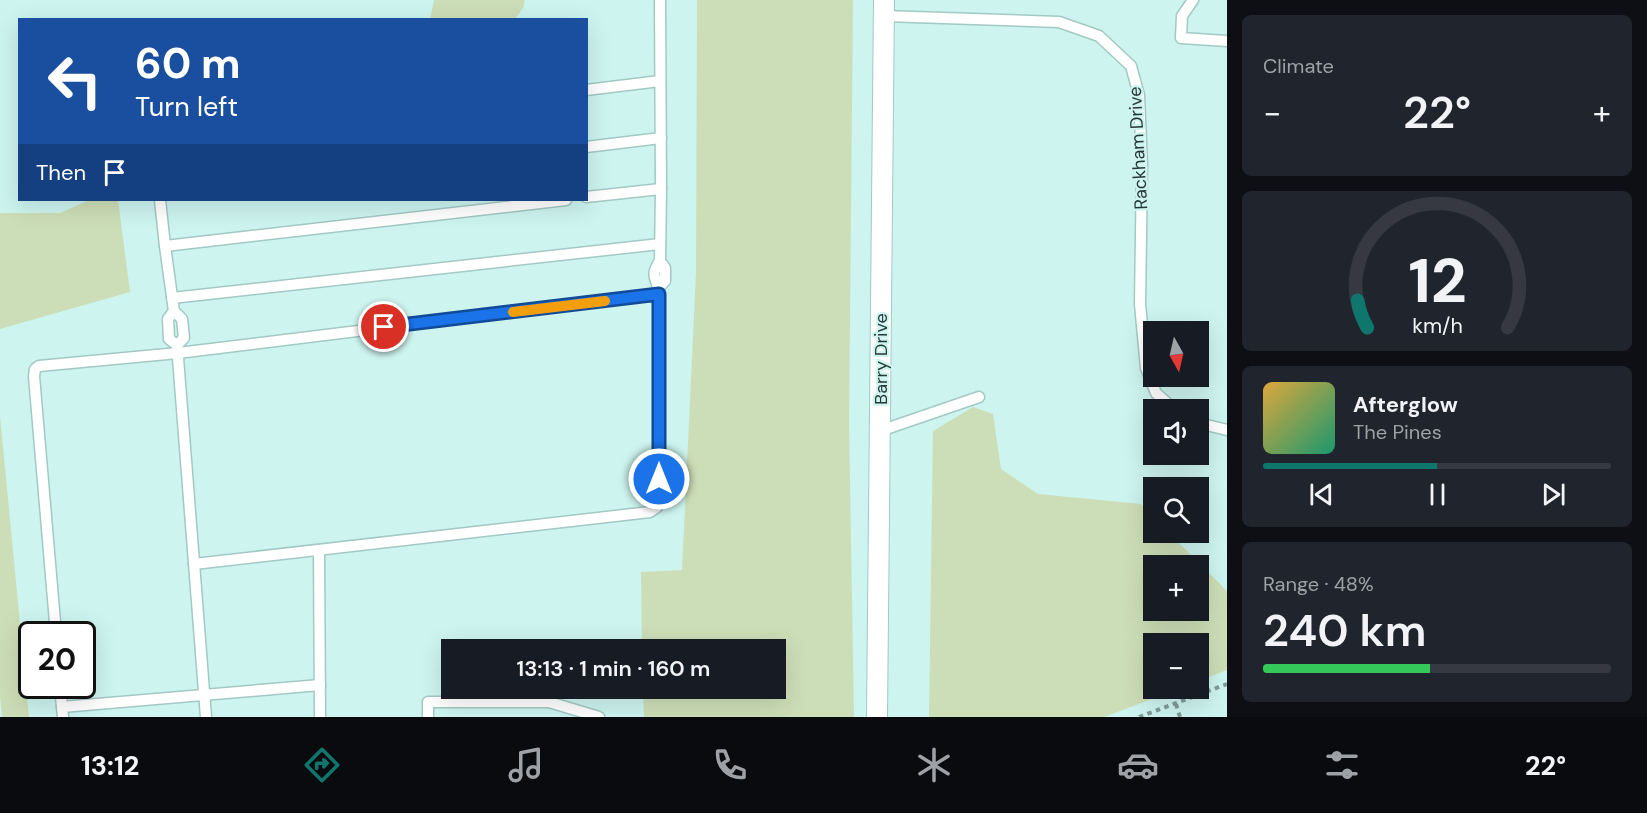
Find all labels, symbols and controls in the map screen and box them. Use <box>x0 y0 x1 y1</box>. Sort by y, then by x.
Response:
text: 60 m <box>135 36 241 91</box>
icon: left <box>36 42 114 120</box>
text: Climate <box>1263 53 1334 79</box>
text: 22° <box>1403 83 1471 142</box>
street label: Rackham Drive <box>1123 86 1153 210</box>
text: Turn left <box>135 89 238 124</box>
text: − <box>1263 91 1281 134</box>
text: + <box>1593 91 1611 134</box>
icon: arrive <box>98 156 131 189</box>
text: Then <box>36 158 86 187</box>
text: 12 <box>1408 240 1466 321</box>
pin <box>358 301 409 352</box>
icon: arrive <box>367 310 400 343</box>
text: km/h <box>1412 312 1462 340</box>
street label: Barry Drive <box>869 313 893 405</box>
north arrow <box>1143 321 1209 387</box>
map controls <box>1143 321 1209 699</box>
text: Afterglow <box>1353 390 1458 419</box>
button: sound <box>1143 399 1209 465</box>
text: The Pines <box>1353 419 1442 445</box>
position arrow <box>627 447 691 511</box>
button: search <box>1143 477 1209 543</box>
icon: previous <box>1305 478 1338 511</box>
icon: pause <box>1421 478 1454 511</box>
icon: next <box>1537 478 1570 511</box>
button: + <box>1143 555 1209 621</box>
text: Range · 48% <box>1263 571 1374 597</box>
text: 240 km <box>1263 601 1426 660</box>
speed limit sign: 20 <box>18 621 96 699</box>
button: − <box>1143 633 1209 699</box>
text: 13:13 · 1 min · 160 m <box>517 654 710 683</box>
icon: directions <box>301 744 343 786</box>
icon: music <box>505 744 547 786</box>
icon: phone <box>709 744 751 786</box>
icon: climate <box>913 744 955 786</box>
icon: car <box>1117 744 1159 786</box>
icon: filters <box>1321 744 1363 786</box>
text: 13:12 <box>81 748 139 783</box>
text: 22° <box>1525 748 1566 783</box>

